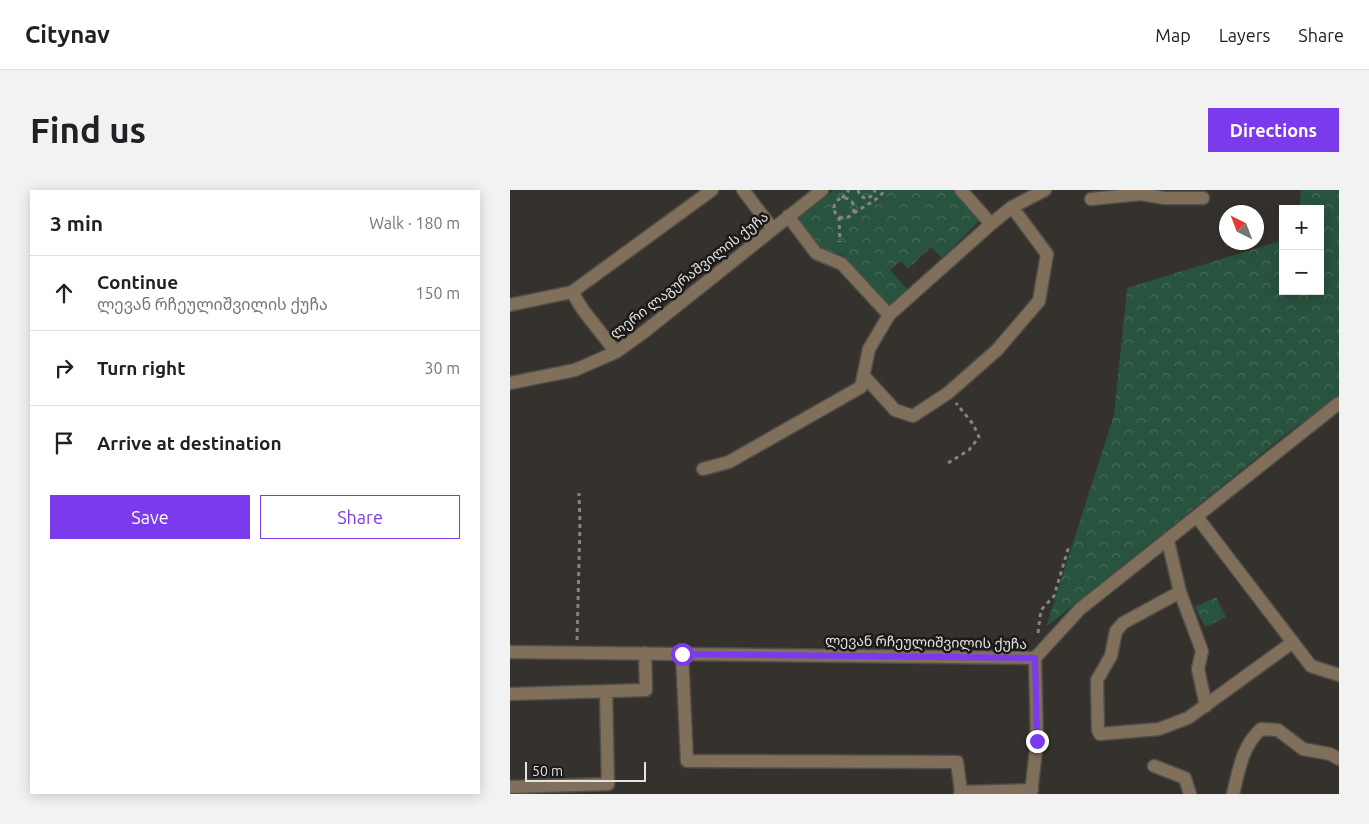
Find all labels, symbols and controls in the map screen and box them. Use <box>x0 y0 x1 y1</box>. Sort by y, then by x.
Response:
text: Citynav <box>25 21 110 48</box>
text: Map <box>1155 25 1191 45</box>
text: Layers <box>1219 25 1270 45</box>
text: Share <box>1298 25 1344 45</box>
button: Directions <box>1208 108 1339 152</box>
text: Find us <box>30 110 146 150</box>
north arrow <box>1219 205 1264 250</box>
map controls <box>1279 205 1324 295</box>
button: + <box>1279 205 1324 250</box>
street label: ლერი ლაგურაშვილის ქუჩა <box>607 208 772 342</box>
text: 3 min <box>50 211 103 235</box>
text: Walk · 180 m <box>369 214 460 232</box>
button: − <box>1279 250 1324 295</box>
text: Continue <box>97 271 178 293</box>
icon: ahead <box>50 279 78 307</box>
text: 150 m <box>415 284 460 302</box>
text: ლევან რჩეულიშვილის ქუჩა <box>97 295 328 313</box>
icon: right <box>50 354 78 382</box>
text: Turn right <box>97 357 185 379</box>
text: 30 m <box>424 359 460 377</box>
icon: arrive <box>50 429 78 457</box>
text: Arrive at destination <box>97 432 282 454</box>
button: Save <box>50 495 250 539</box>
button: Share <box>260 495 460 539</box>
street label: ლევან რჩეულიშვილის ქუჩა <box>825 632 1027 653</box>
route start <box>671 643 694 666</box>
route end <box>1026 730 1049 753</box>
scale bar <box>525 759 646 782</box>
text: 50 m <box>532 763 563 779</box>

